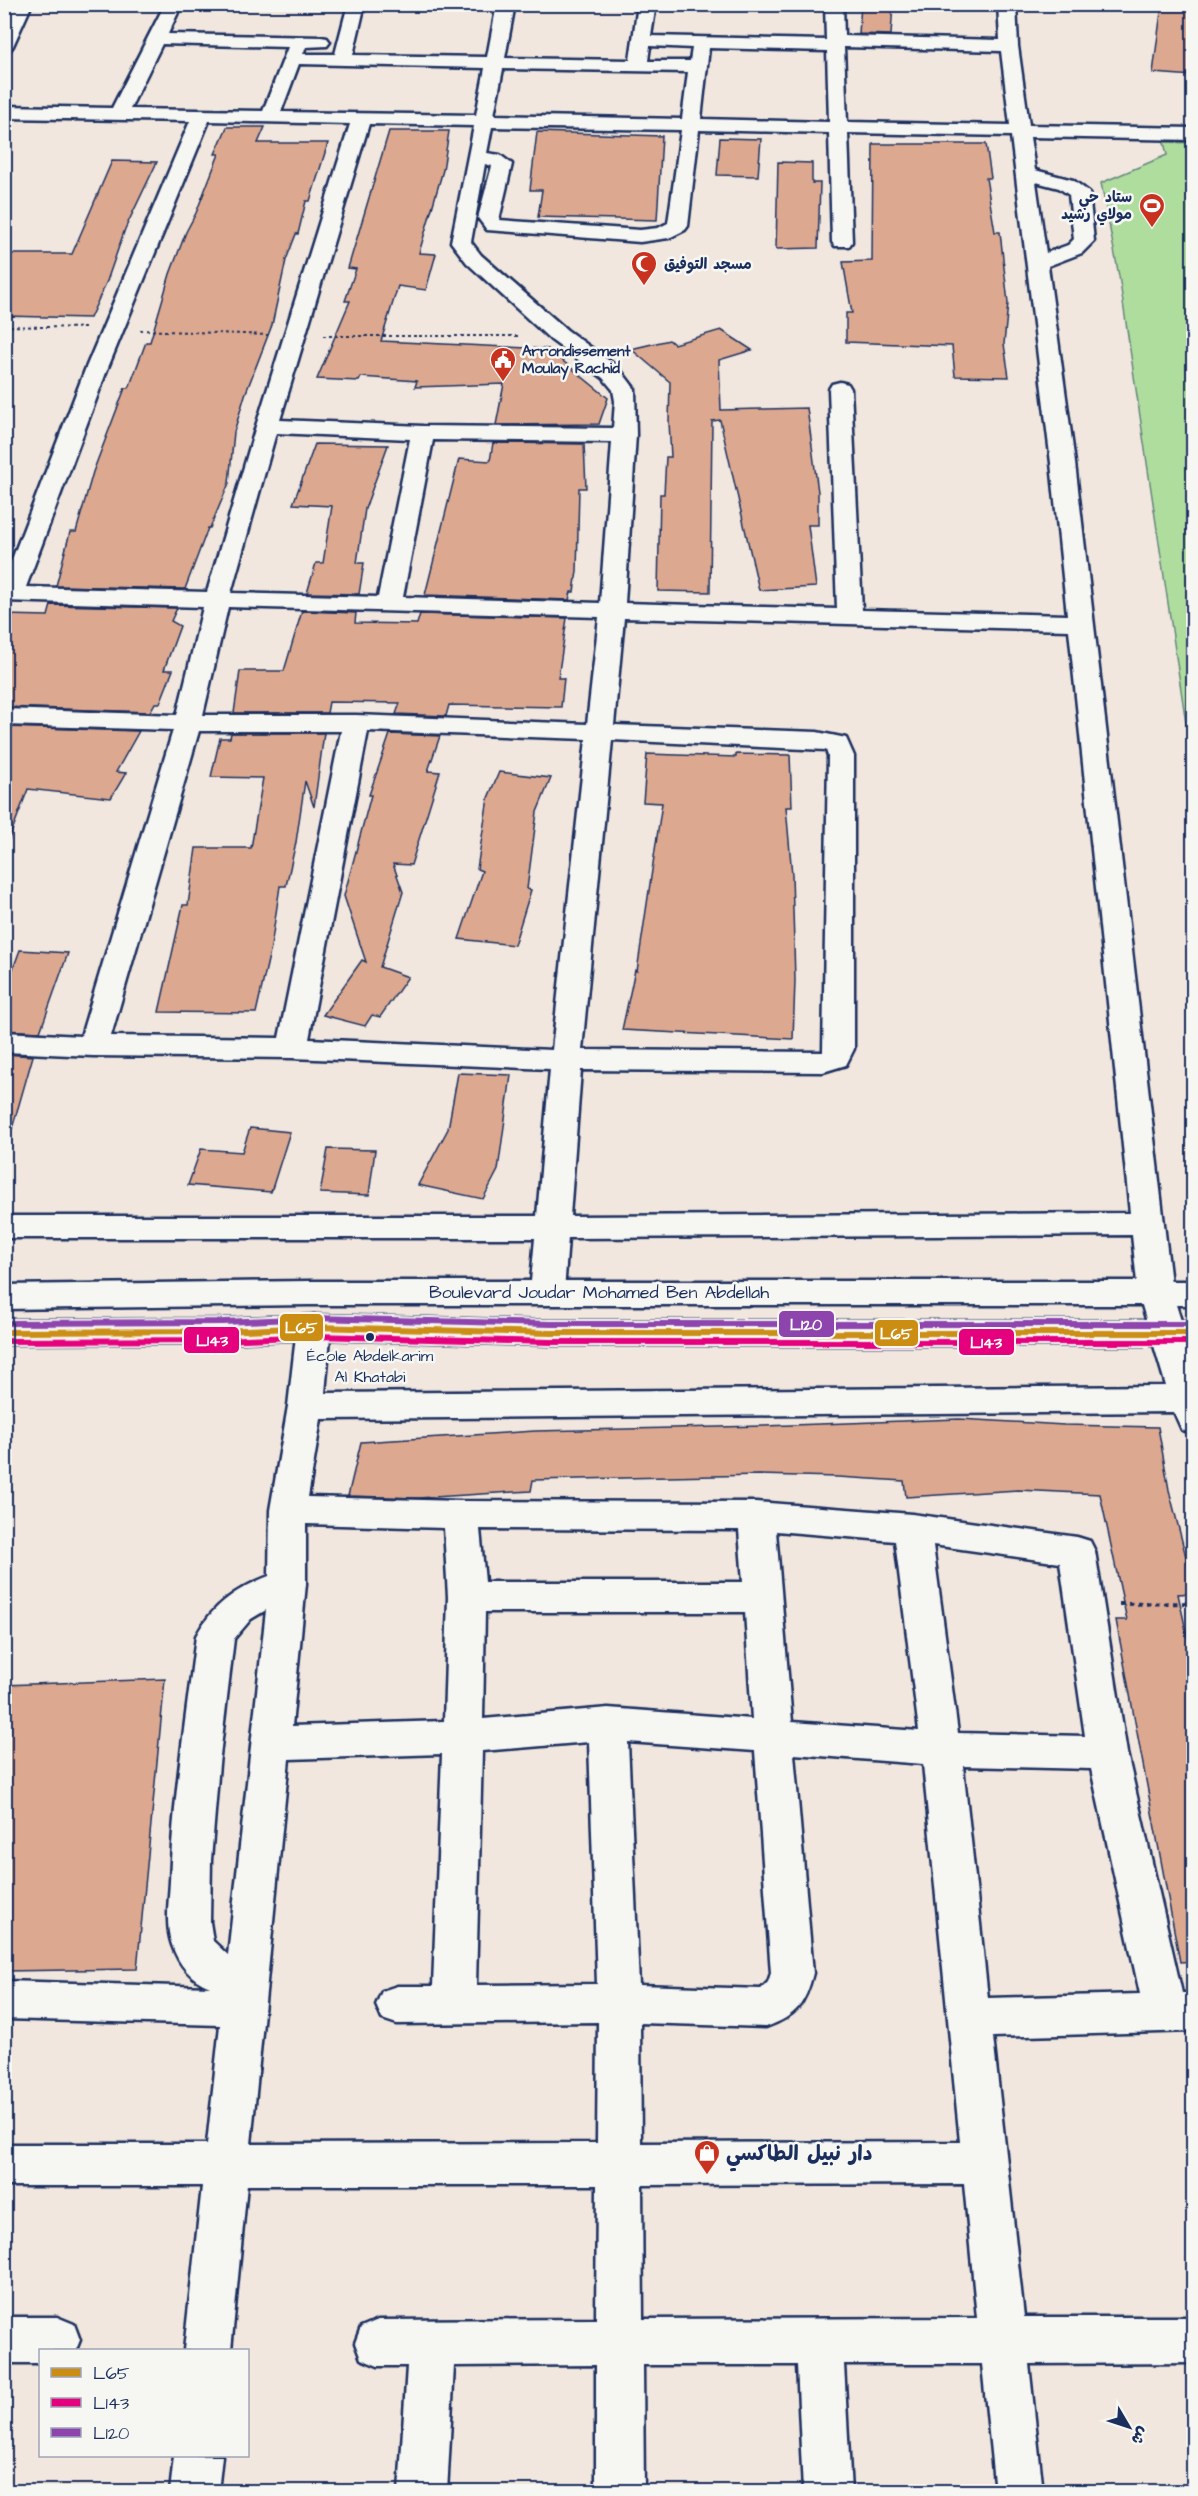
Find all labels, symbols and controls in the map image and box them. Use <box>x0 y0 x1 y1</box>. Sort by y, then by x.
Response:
place label: ستاد حي مولاي رشيد <box>1061 187 1132 226</box>
sports icon: ستاد حي مولاي رشيد <box>1137 191 1167 229</box>
mosque icon: مسجد التوفيق <box>629 249 659 287</box>
place label: مسجد التوفيق <box>664 254 752 275</box>
place label: Arrondissement Moulay Rachid <box>522 341 632 380</box>
public building icon: Arrondissement Moulay Rachid <box>488 345 518 383</box>
street label: Boulevard Joudar Mohamed Ben Abdellah <box>429 1280 769 1305</box>
line badge: L120 <box>778 1310 835 1338</box>
line badge: L65 <box>279 1313 324 1342</box>
text: L120 <box>790 1314 822 1336</box>
text: L65 <box>285 1317 318 1339</box>
line badge: L65 <box>874 1319 919 1347</box>
text: L65 <box>880 1323 913 1345</box>
line badge: L143 <box>183 1326 240 1354</box>
line badge: L143 <box>958 1328 1015 1356</box>
text: L143 <box>196 1330 229 1352</box>
marker: École Abdelkarim Al Khatabi <box>364 1331 376 1343</box>
text: L143 <box>970 1332 1003 1354</box>
place label: École Abdelkarim Al Khatabi <box>307 1345 434 1388</box>
shop icon: دار نبيل الطاكسي <box>692 2138 722 2176</box>
place label: دار نبيل الطاكسي <box>726 2139 872 2172</box>
legend <box>39 2349 249 2457</box>
text: L65 <box>93 2361 130 2386</box>
text: L143 <box>93 2391 129 2416</box>
north arrow <box>1099 2397 1159 2457</box>
text: L120 <box>93 2421 129 2446</box>
text: ش <box>1126 2422 1154 2450</box>

